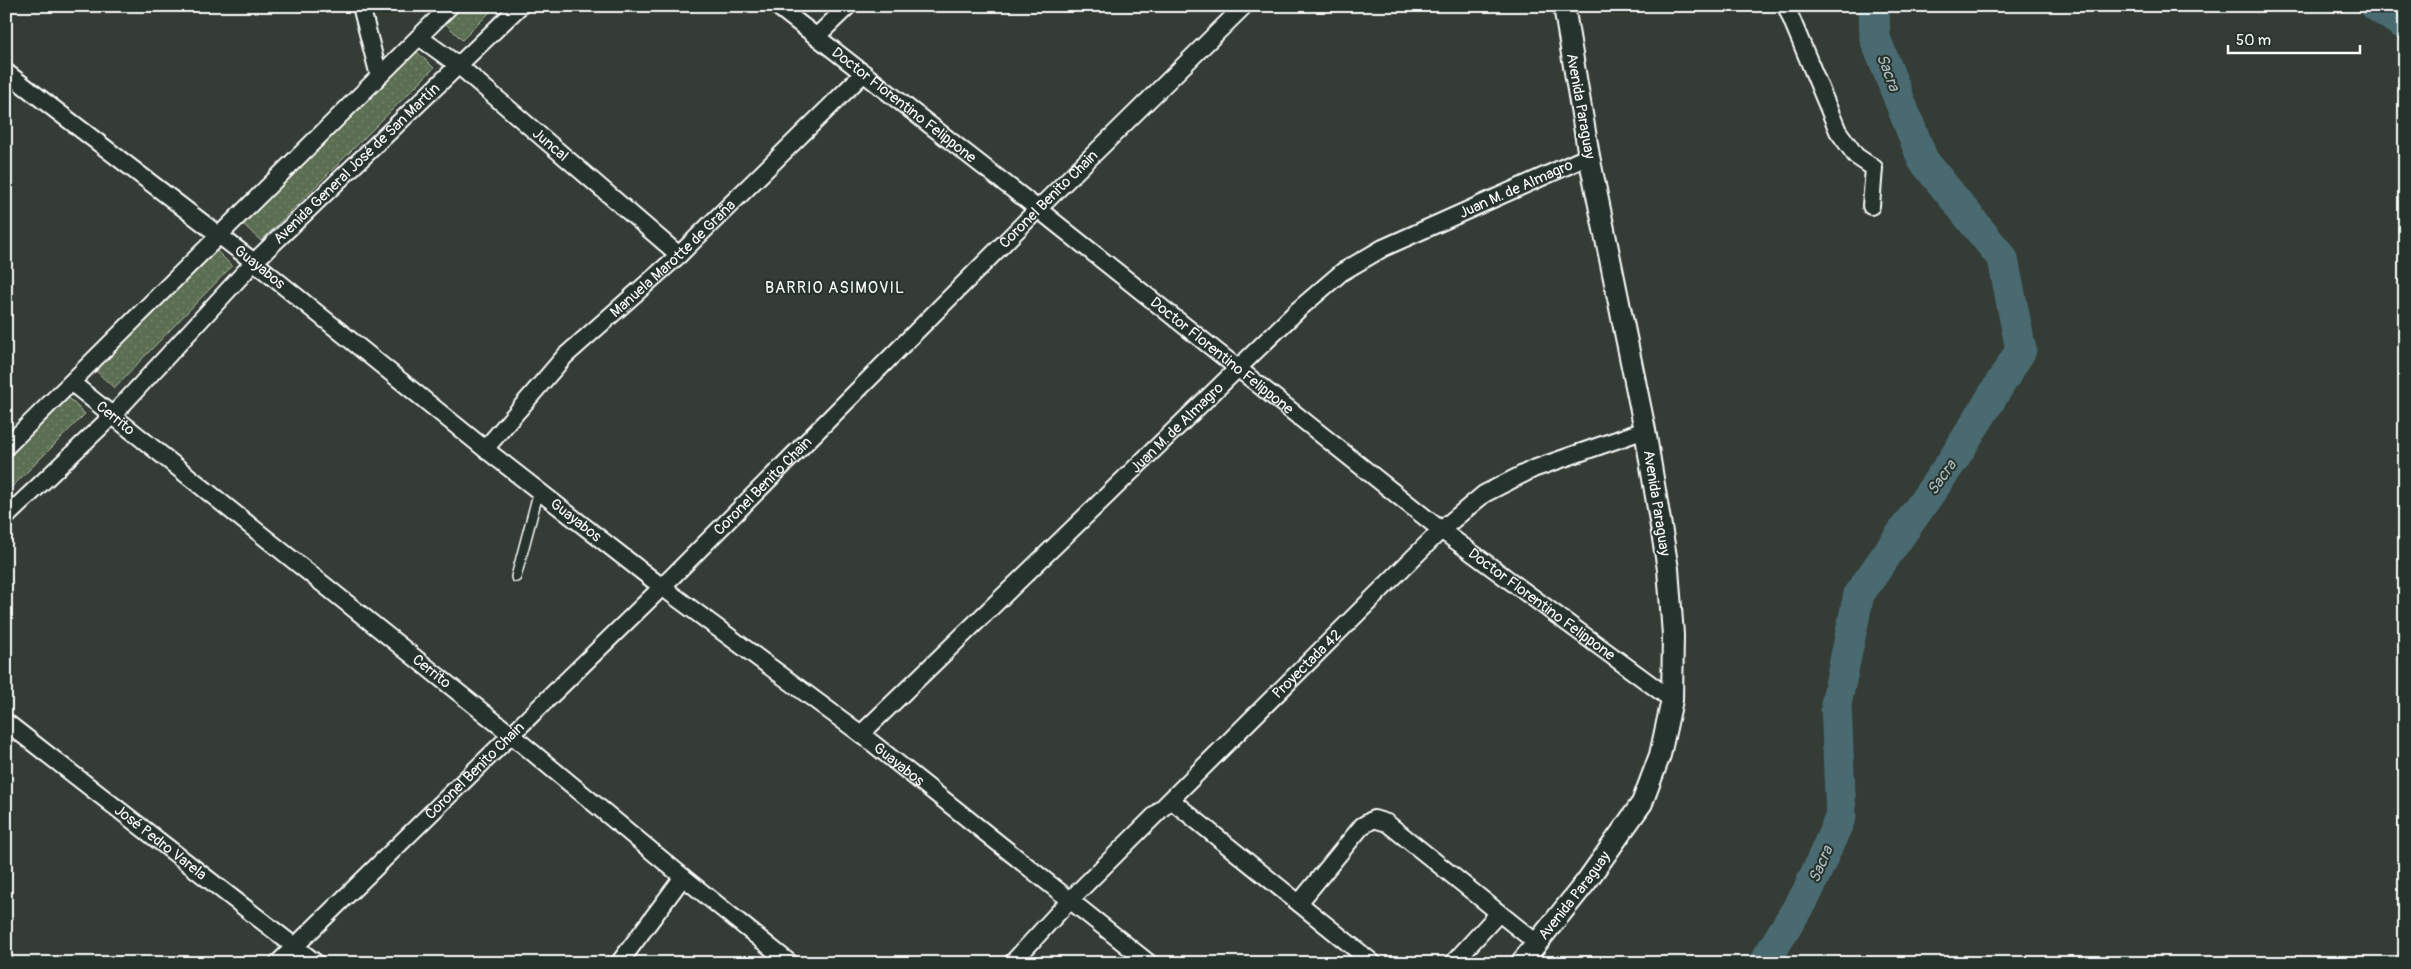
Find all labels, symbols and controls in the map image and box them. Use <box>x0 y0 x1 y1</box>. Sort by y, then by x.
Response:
scale bar <box>2228 22 2361 54</box>
text: 50 m <box>2236 31 2271 50</box>
street label: Doctor Florentino Felippone <box>828 43 980 168</box>
water label: Sacra <box>1872 51 1905 95</box>
street label: Avenida Paraguay <box>1562 52 1599 161</box>
street label: Avenida General José de San Martín <box>269 79 444 248</box>
street label: Juncal <box>528 124 572 166</box>
street label: Coronel Benito Chain <box>995 146 1102 252</box>
street label: Juan M. de Almagro <box>1456 155 1576 223</box>
street label: Manuela Marotte de Graña <box>606 196 740 322</box>
street label: Guayabos <box>230 241 289 294</box>
district label: BARRIO ASIMOVIL <box>765 278 905 298</box>
street label: Doctor Florentino Felippone <box>1146 293 1298 419</box>
street label: Juan M. de Almagro <box>1127 378 1228 477</box>
street label: Cerrito <box>92 397 139 440</box>
street label: Coronel Benito Chain <box>710 433 816 540</box>
street label: Avenida Paraguay <box>1639 449 1674 558</box>
water label: Sacra <box>1923 455 1962 499</box>
street label: Guayabos <box>546 494 605 546</box>
street label: Doctor Florentino Felippone <box>1464 544 1619 665</box>
street label: Proyectada 42 <box>1268 626 1346 703</box>
street label: Cerrito <box>408 650 455 693</box>
street label: Coronel Benito Chain <box>421 718 528 824</box>
street label: Guayabos <box>869 738 928 791</box>
street label: José Pedro Varela <box>111 801 210 884</box>
water label: Sacra <box>1804 842 1838 886</box>
street label: Avenida Paraguay <box>1534 847 1615 944</box>

